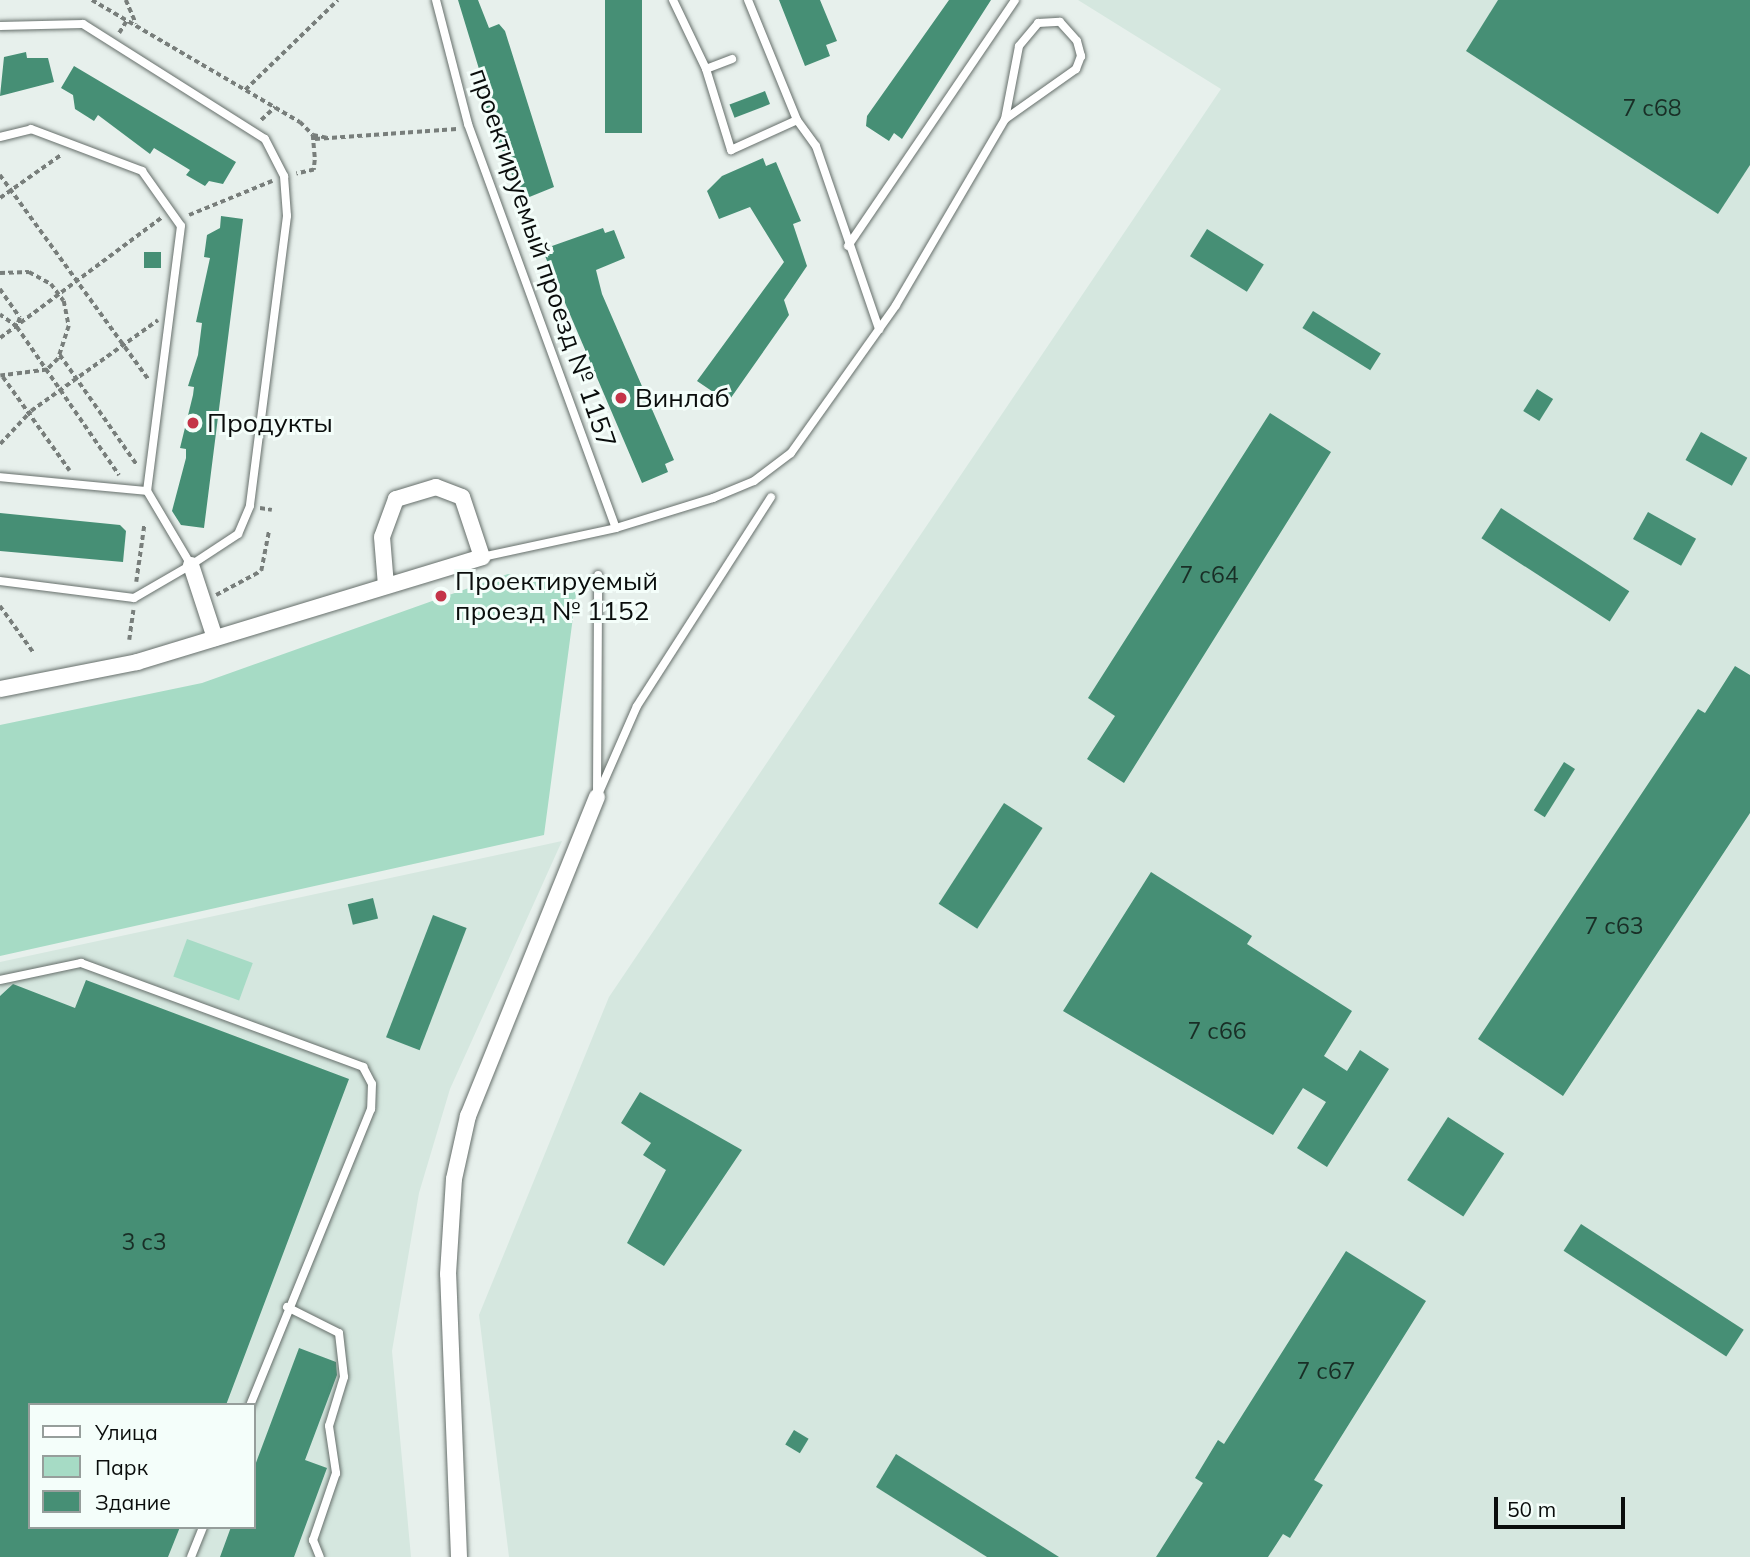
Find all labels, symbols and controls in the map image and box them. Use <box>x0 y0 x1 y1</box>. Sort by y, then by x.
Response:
street label: проектируемый проезд № 1157 <box>463 64 623 452</box>
house number: 7 с68 <box>1622 94 1682 122</box>
place label: Винлаб <box>635 382 730 414</box>
marker: Винлаб <box>613 390 629 406</box>
place label: Продукты <box>207 407 333 439</box>
marker: Продукты <box>185 415 201 431</box>
house number: 7 с64 <box>1179 561 1239 589</box>
place label: Проектируемый проезд № 1152 <box>455 565 658 626</box>
marker: Проектируемый проезд № 1152 <box>433 588 449 604</box>
house number: 7 с63 <box>1584 912 1644 940</box>
house number: 7 с66 <box>1187 1017 1247 1045</box>
house number: 3 с3 <box>121 1228 167 1256</box>
house number: 7 с67 <box>1296 1357 1356 1385</box>
legend <box>28 1403 256 1529</box>
text: Улица <box>95 1419 158 1445</box>
text: Парк <box>95 1454 148 1480</box>
scale bar <box>1498 1484 1629 1528</box>
text: Здание <box>95 1489 171 1515</box>
text: 50 m <box>1507 1496 1556 1522</box>

